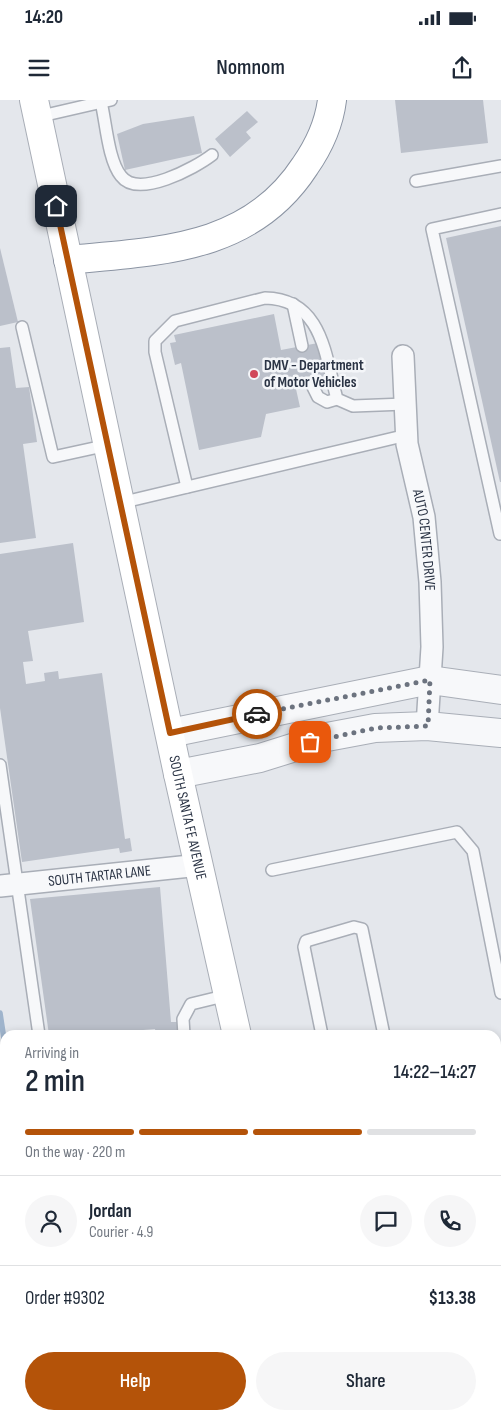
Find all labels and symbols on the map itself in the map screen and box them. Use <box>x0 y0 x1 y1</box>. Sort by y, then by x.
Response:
pin <box>35 185 77 227</box>
place label: DMV - Department of Motor Vehicles <box>264 356 364 392</box>
marker: DMV - Department of Motor Vehicles <box>248 368 260 380</box>
street label: AUTO CENTER DRIVE <box>408 486 439 591</box>
courier <box>232 689 282 739</box>
pin <box>289 721 331 763</box>
street label: SOUTH SANTA FE AVENUE <box>164 754 211 882</box>
street label: SOUTH TARTAR LANE <box>47 861 152 891</box>

